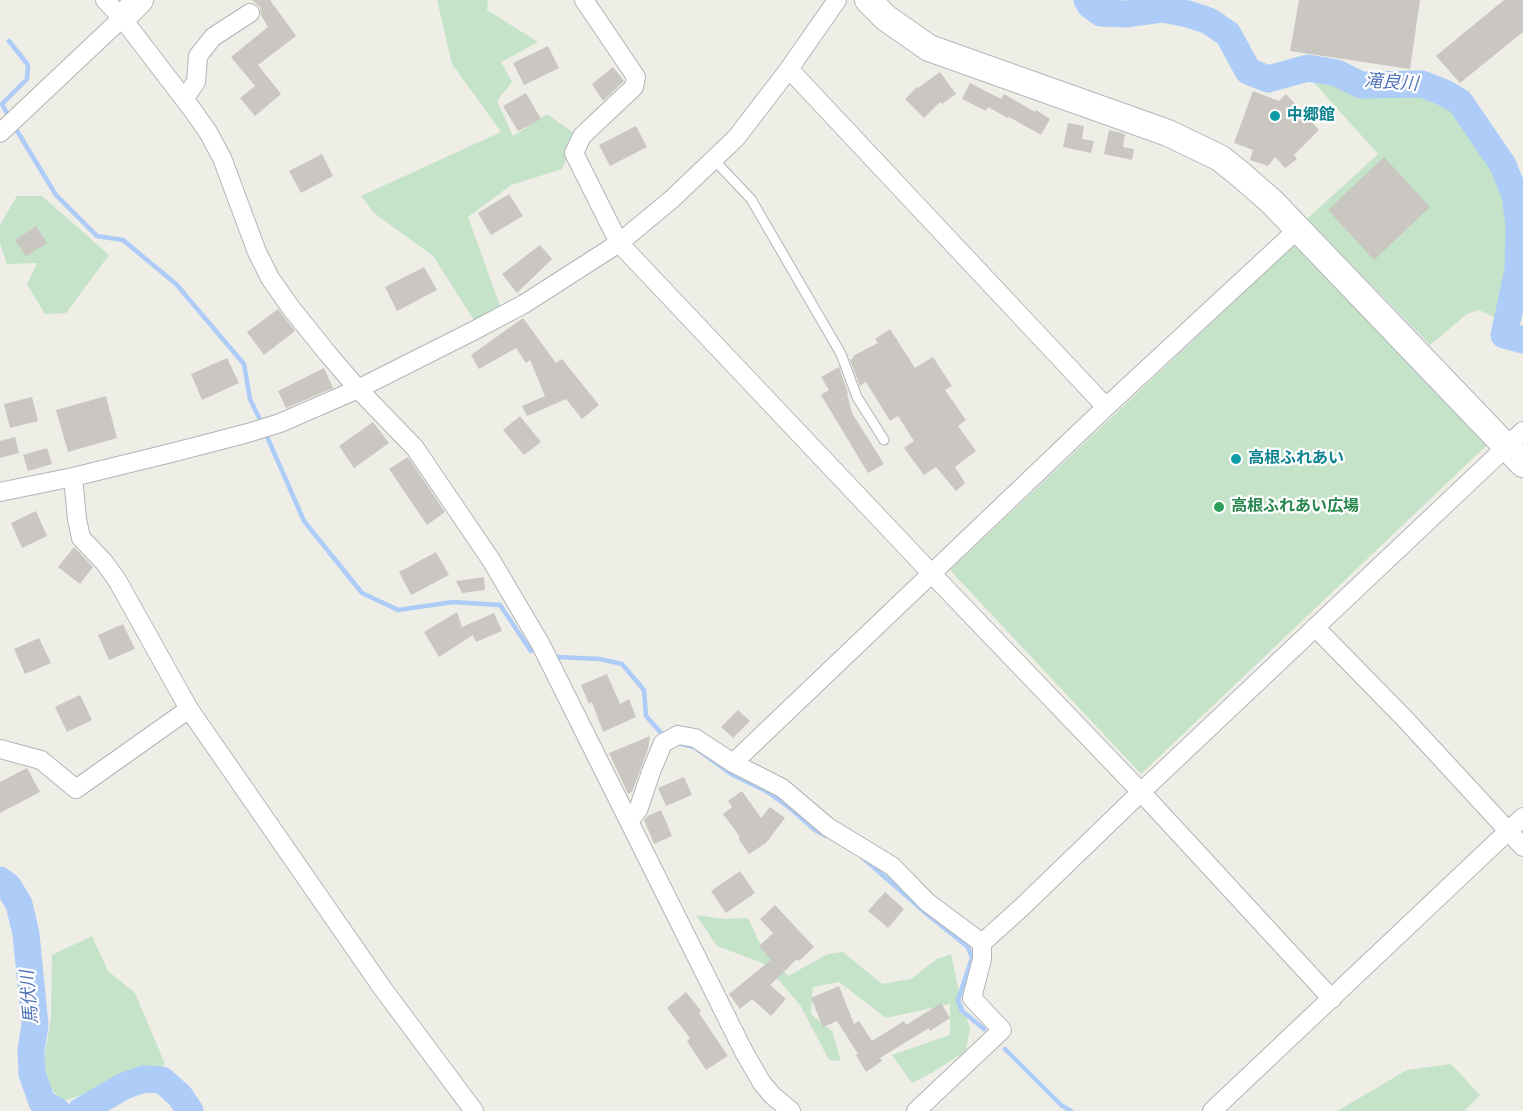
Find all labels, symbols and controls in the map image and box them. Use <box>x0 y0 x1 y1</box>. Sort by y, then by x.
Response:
water label: 滝良川 <box>1363 71 1419 97</box>
place label: 中郷館 <box>1287 106 1335 126</box>
marker: 中郷館 <box>1268 109 1282 123</box>
place label: 高根ふれあい <box>1248 449 1344 469</box>
marker: 高根ふれあい <box>1229 452 1243 466</box>
place label: 高根ふれあい広場 <box>1231 497 1359 517</box>
marker: 高根ふれあい広場 <box>1212 500 1226 514</box>
water label: 馬伏川 <box>18 969 44 1025</box>

